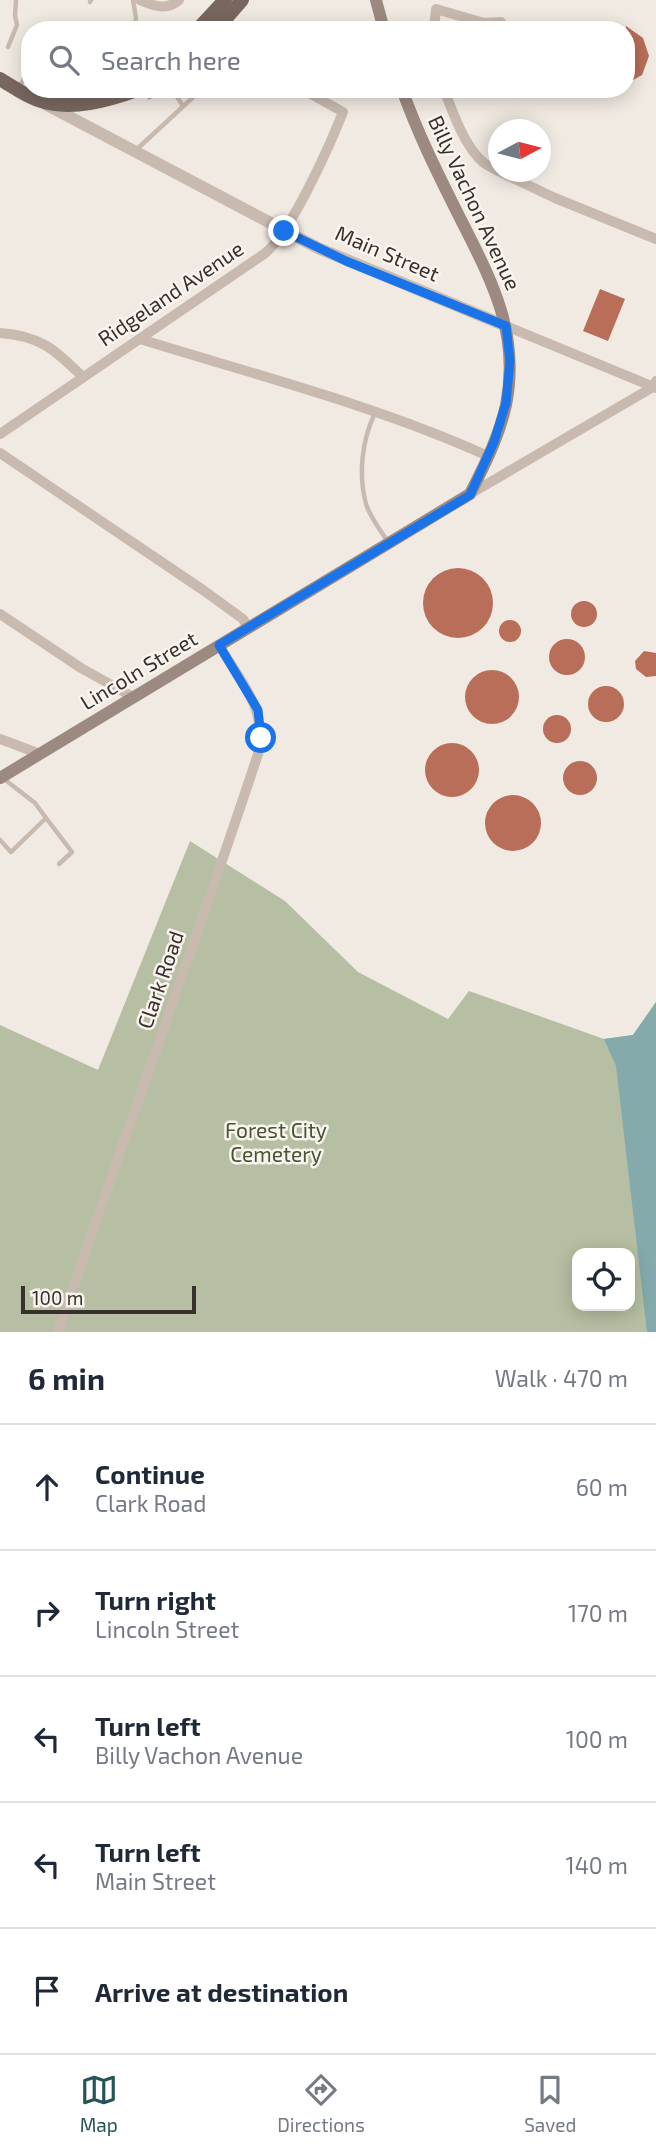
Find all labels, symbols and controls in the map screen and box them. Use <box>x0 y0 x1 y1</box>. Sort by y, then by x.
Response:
search box <box>21 21 635 98</box>
icon: search <box>45 41 83 79</box>
text: Search here <box>101 44 241 75</box>
street label: Billy Vachon Avenue <box>424 111 527 294</box>
north arrow <box>488 119 551 182</box>
route end <box>268 215 299 246</box>
street label: Main Street <box>332 220 443 286</box>
street label: Ridgeland Avenue <box>93 235 247 351</box>
street label: Lincoln Street <box>75 625 201 714</box>
route start <box>245 722 276 753</box>
street label: Clark Road <box>131 927 188 1032</box>
park label: Forest City Cemetery <box>225 1117 327 1166</box>
map controls <box>572 1248 635 1311</box>
button: locate <box>572 1248 635 1311</box>
scale bar <box>21 1283 196 1315</box>
text: 100 m <box>32 1286 83 1309</box>
text: 6 min <box>28 1360 105 1396</box>
text: Walk · 470 m <box>495 1364 628 1392</box>
text: Continue <box>95 1458 205 1489</box>
icon: ahead <box>28 1468 66 1506</box>
text: 60 m <box>576 1473 628 1501</box>
text: Clark Road <box>95 1489 206 1517</box>
text: Turn right <box>95 1584 216 1615</box>
icon: right <box>28 1594 66 1632</box>
text: 170 m <box>568 1599 628 1627</box>
text: Lincoln Street <box>95 1615 239 1643</box>
text: Turn left <box>95 1710 201 1741</box>
icon: left <box>28 1720 66 1758</box>
text: 100 m <box>566 1725 628 1753</box>
text: Billy Vachon Avenue <box>95 1741 303 1769</box>
text: Turn left <box>95 1836 201 1867</box>
icon: left <box>28 1846 66 1884</box>
text: 140 m <box>566 1851 628 1879</box>
text: Main Street <box>95 1867 216 1895</box>
icon: arrive <box>28 1972 66 2010</box>
text: Arrive at destination <box>95 1976 348 2007</box>
tab: Map <box>80 2071 118 2136</box>
tab: Directions <box>277 2071 365 2136</box>
tab: Saved <box>524 2071 576 2136</box>

